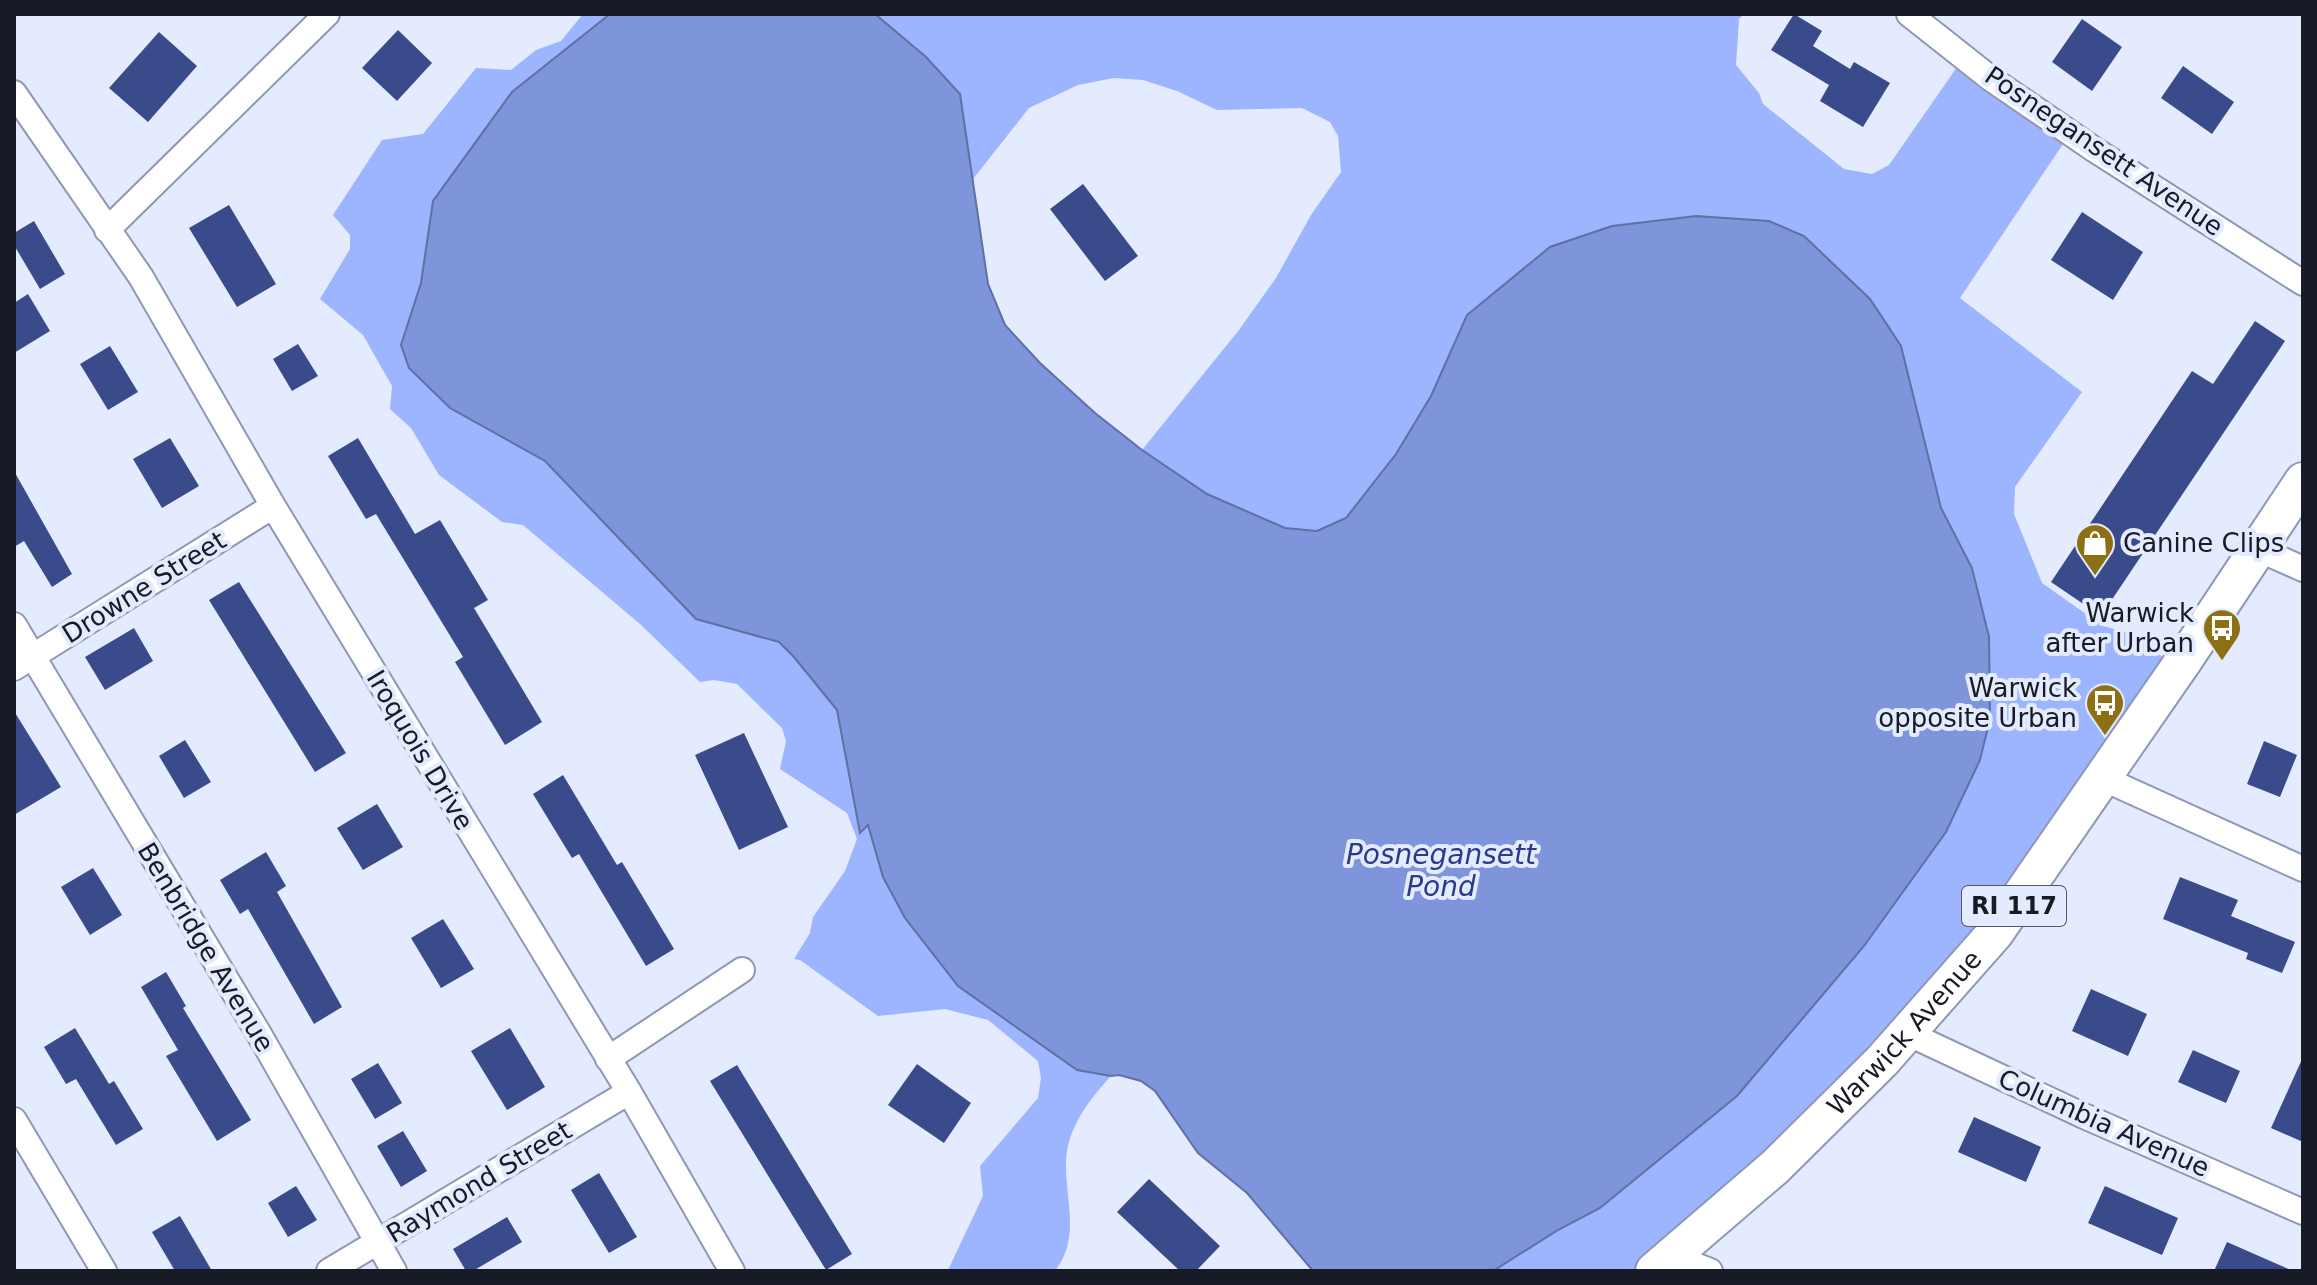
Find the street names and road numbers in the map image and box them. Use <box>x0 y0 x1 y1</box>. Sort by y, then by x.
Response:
street label: Posnegansett Avenue <box>1979 60 2229 242</box>
street label: Drowne Street <box>57 525 231 649</box>
street label: Iroquois Drive <box>361 665 479 835</box>
street label: Benbridge Avenue <box>132 837 280 1057</box>
road number: RI 117 <box>1962 886 2066 926</box>
street label: Warwick Avenue <box>1821 944 1988 1122</box>
street label: Columbia Avenue <box>1994 1063 2214 1183</box>
street label: Raymond Street <box>381 1115 577 1249</box>

